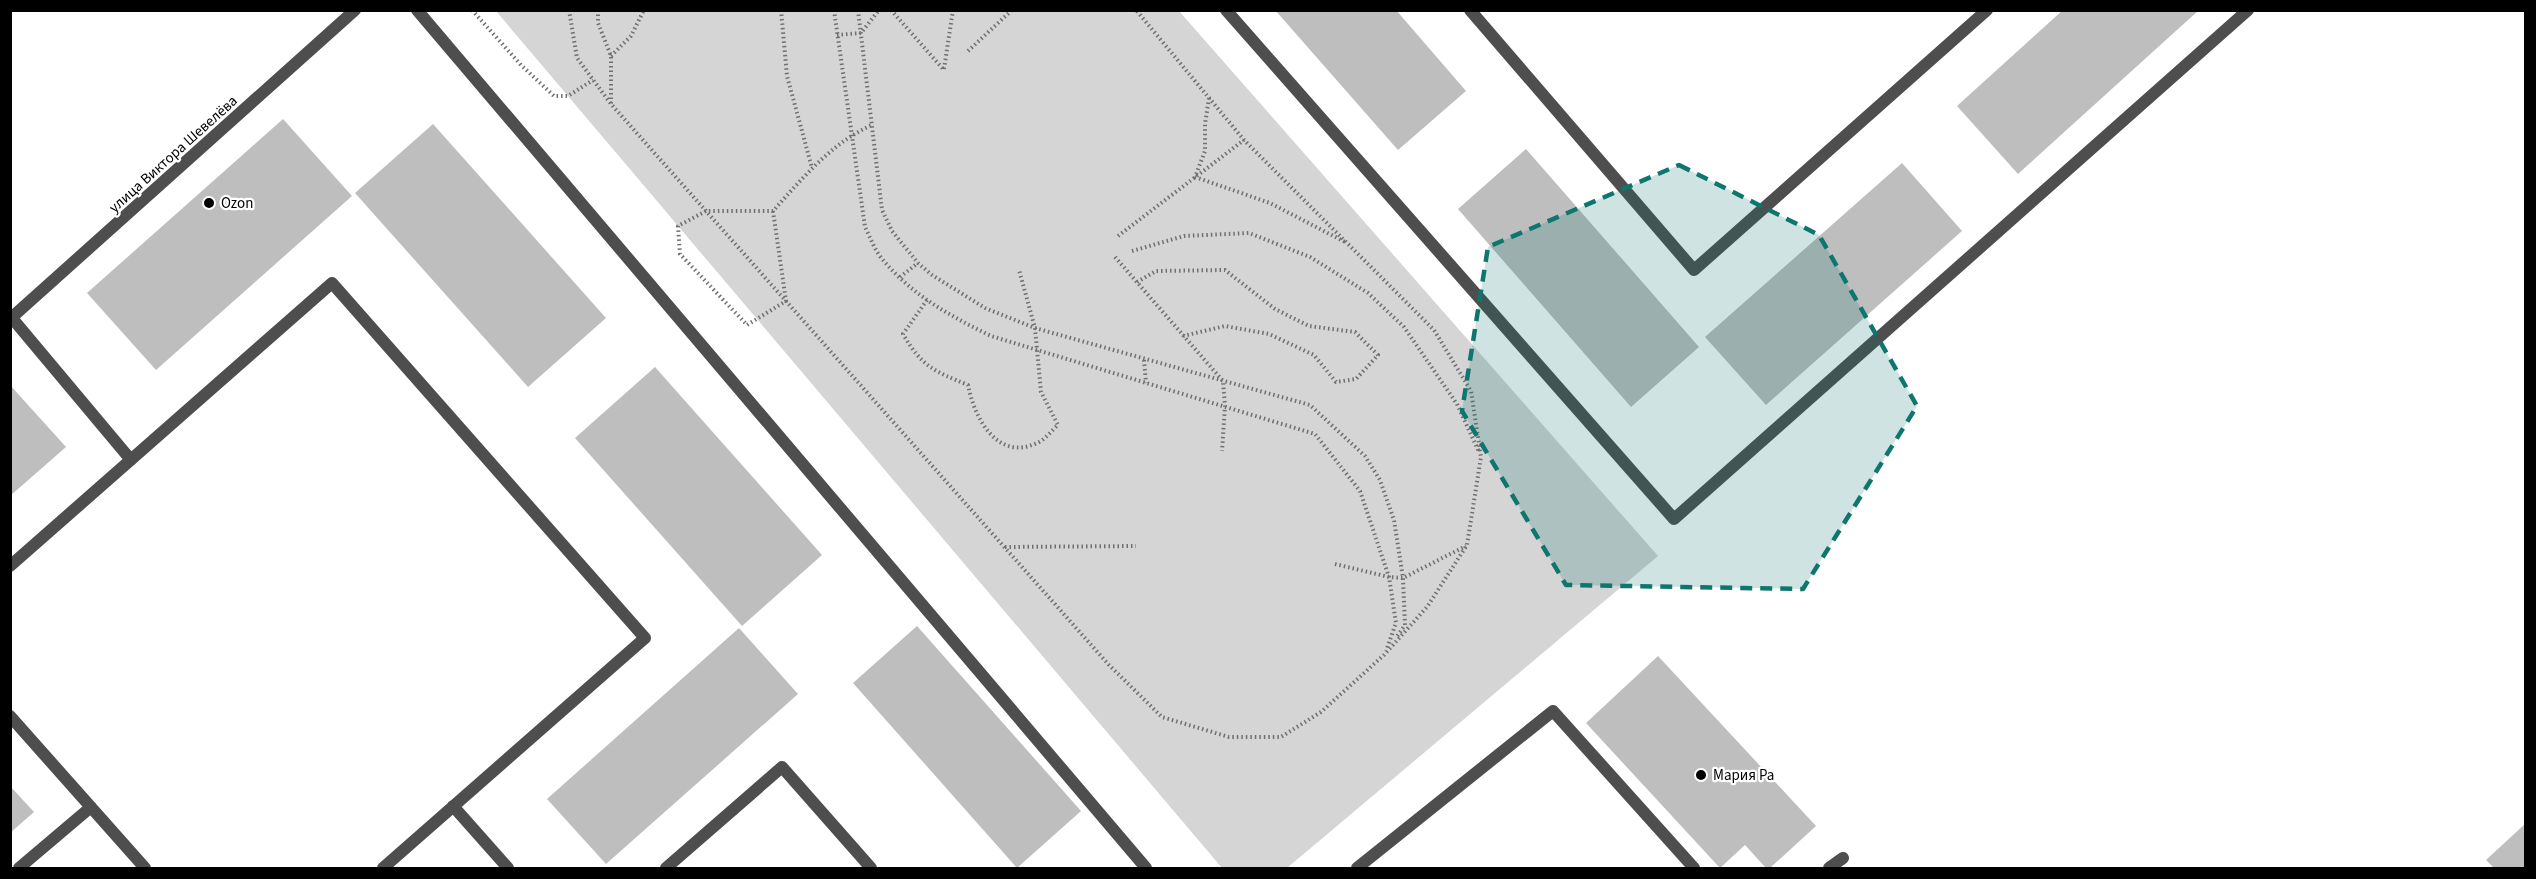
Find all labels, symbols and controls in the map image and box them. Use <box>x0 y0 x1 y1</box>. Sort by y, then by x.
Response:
street label: улица Виктора Шевелёва <box>104 91 242 218</box>
place label: Ozon <box>221 193 253 214</box>
marker: Ozon <box>202 196 216 210</box>
place label: Мария Ра <box>1713 765 1774 786</box>
marker: Мария Ра <box>1694 768 1708 782</box>

